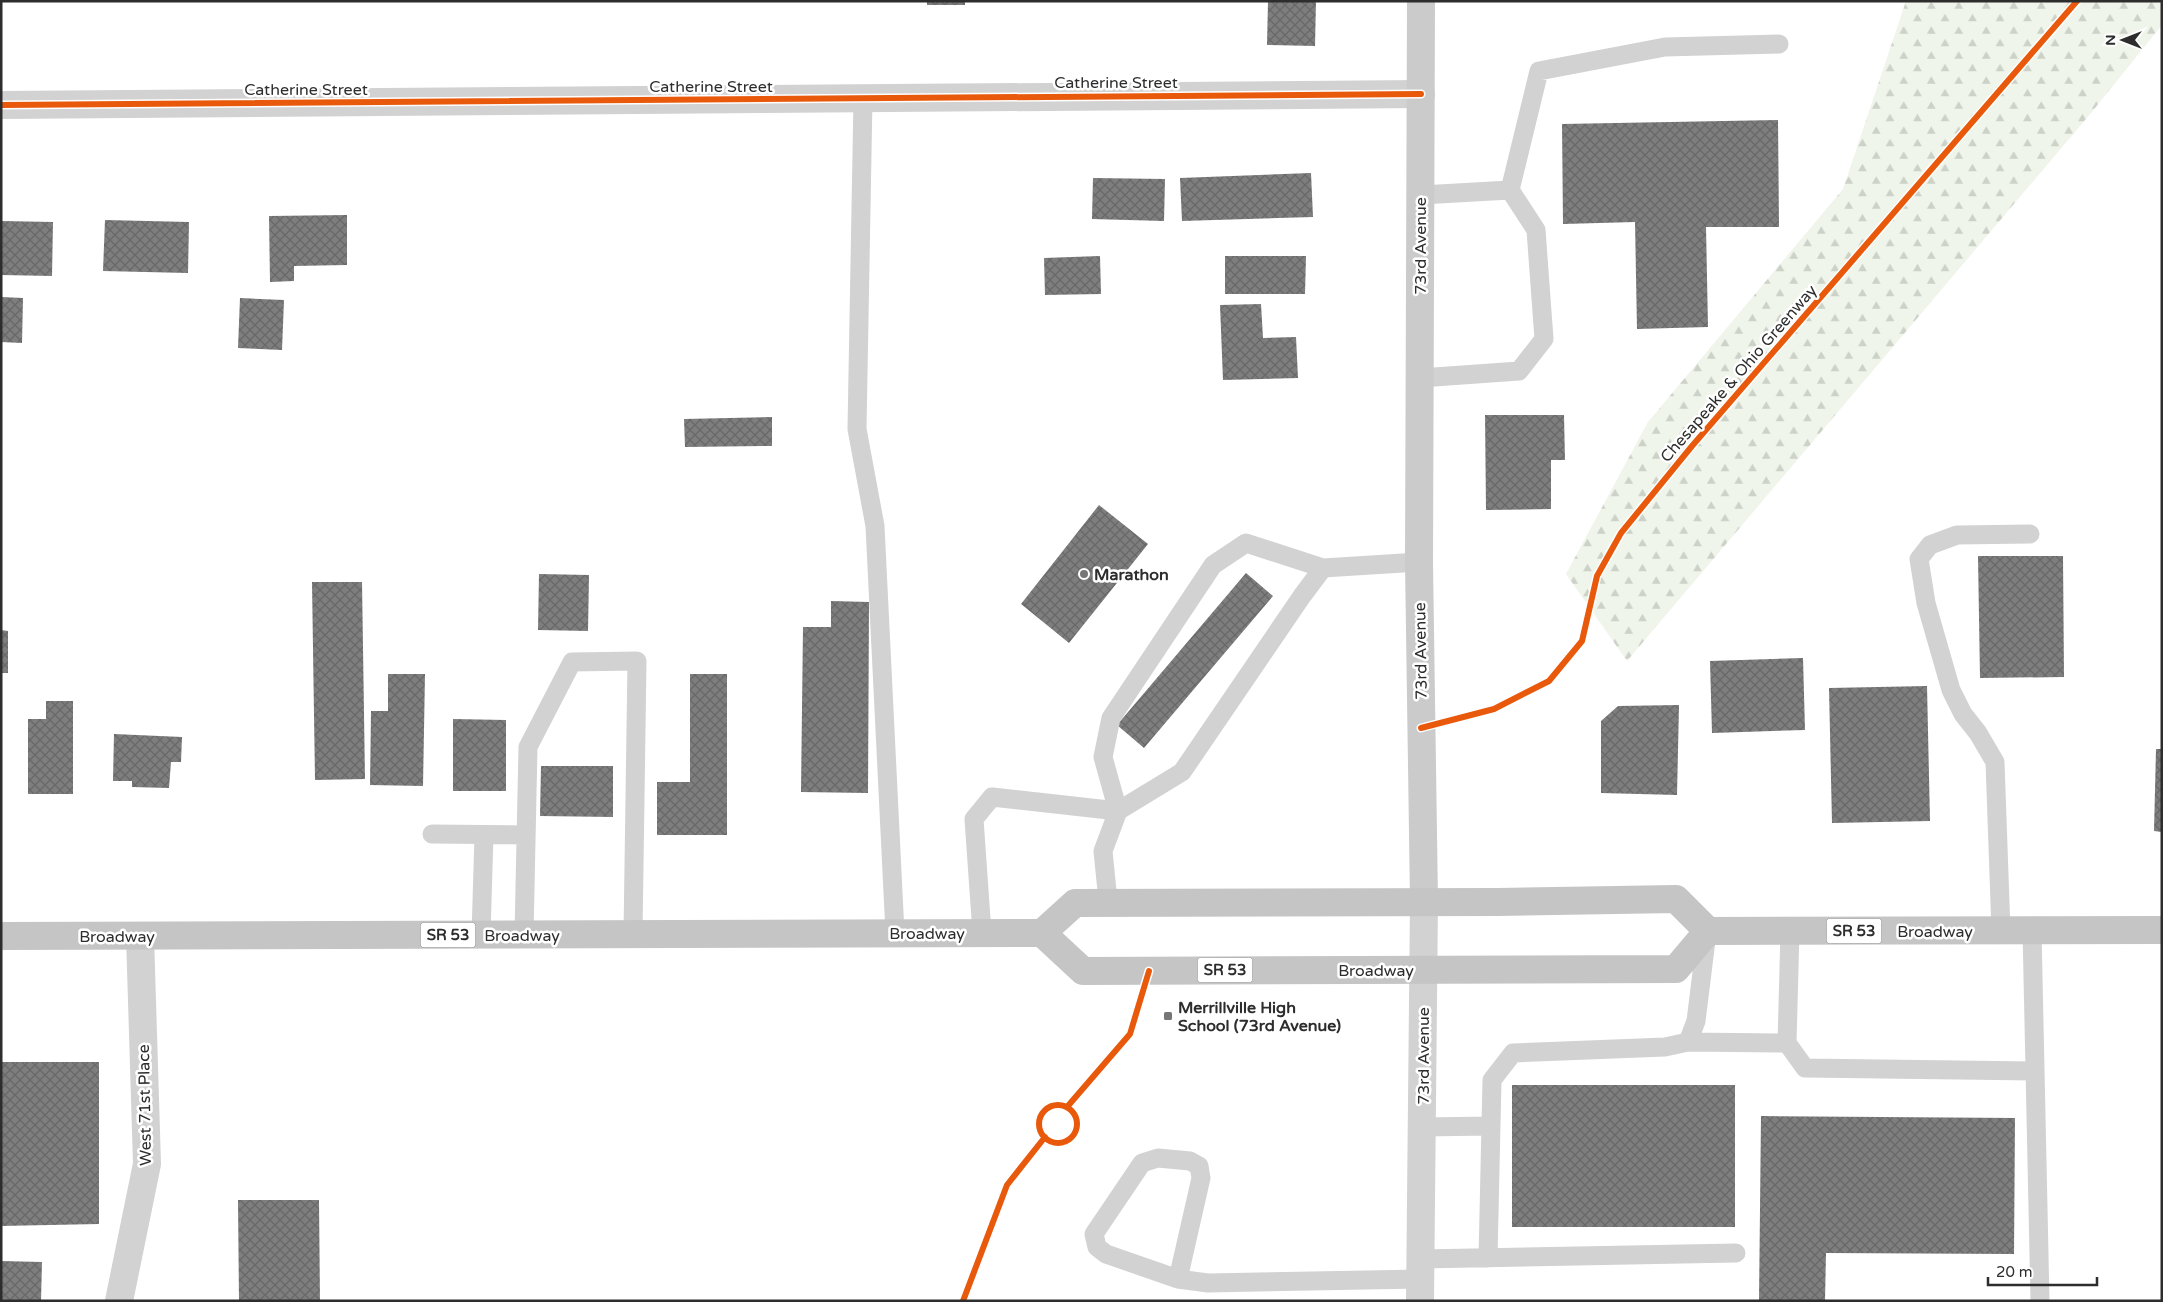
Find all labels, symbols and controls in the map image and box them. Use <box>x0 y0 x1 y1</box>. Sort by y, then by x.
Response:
north arrow <box>2098 15 2148 65</box>
text: N <box>2102 34 2119 46</box>
street label: Catherine Street <box>1054 73 1178 93</box>
street label: Catherine Street <box>649 77 773 97</box>
street label: Catherine Street <box>244 80 368 100</box>
street label: 73rd Avenue <box>1411 197 1431 295</box>
street label: Chesapeake & Ohio Greenway <box>1656 281 1822 466</box>
place label: Marathon <box>1094 565 1169 585</box>
marker: Marathon <box>1078 568 1090 580</box>
street label: 73rd Avenue <box>1410 602 1432 700</box>
road number: SR 53 <box>1826 918 1882 944</box>
road number: SR 53 <box>420 922 476 948</box>
street label: Broadway <box>1897 922 1973 942</box>
street label: Broadway <box>889 924 965 944</box>
street label: Broadway <box>484 926 560 946</box>
street label: Broadway <box>79 927 155 947</box>
road number: SR 53 <box>1198 958 1252 982</box>
street label: Broadway <box>1338 961 1414 981</box>
place label: Merrillville High School (73rd Avenue) <box>1178 998 1341 1036</box>
street label: 73rd Avenue <box>1414 1007 1434 1105</box>
marker: Merrillville High School (73rd Avenue) <box>1162 1010 1174 1022</box>
street label: West 71st Place <box>134 1044 156 1166</box>
scale bar <box>1988 1254 2097 1286</box>
text: 20 m <box>1996 1263 2033 1281</box>

